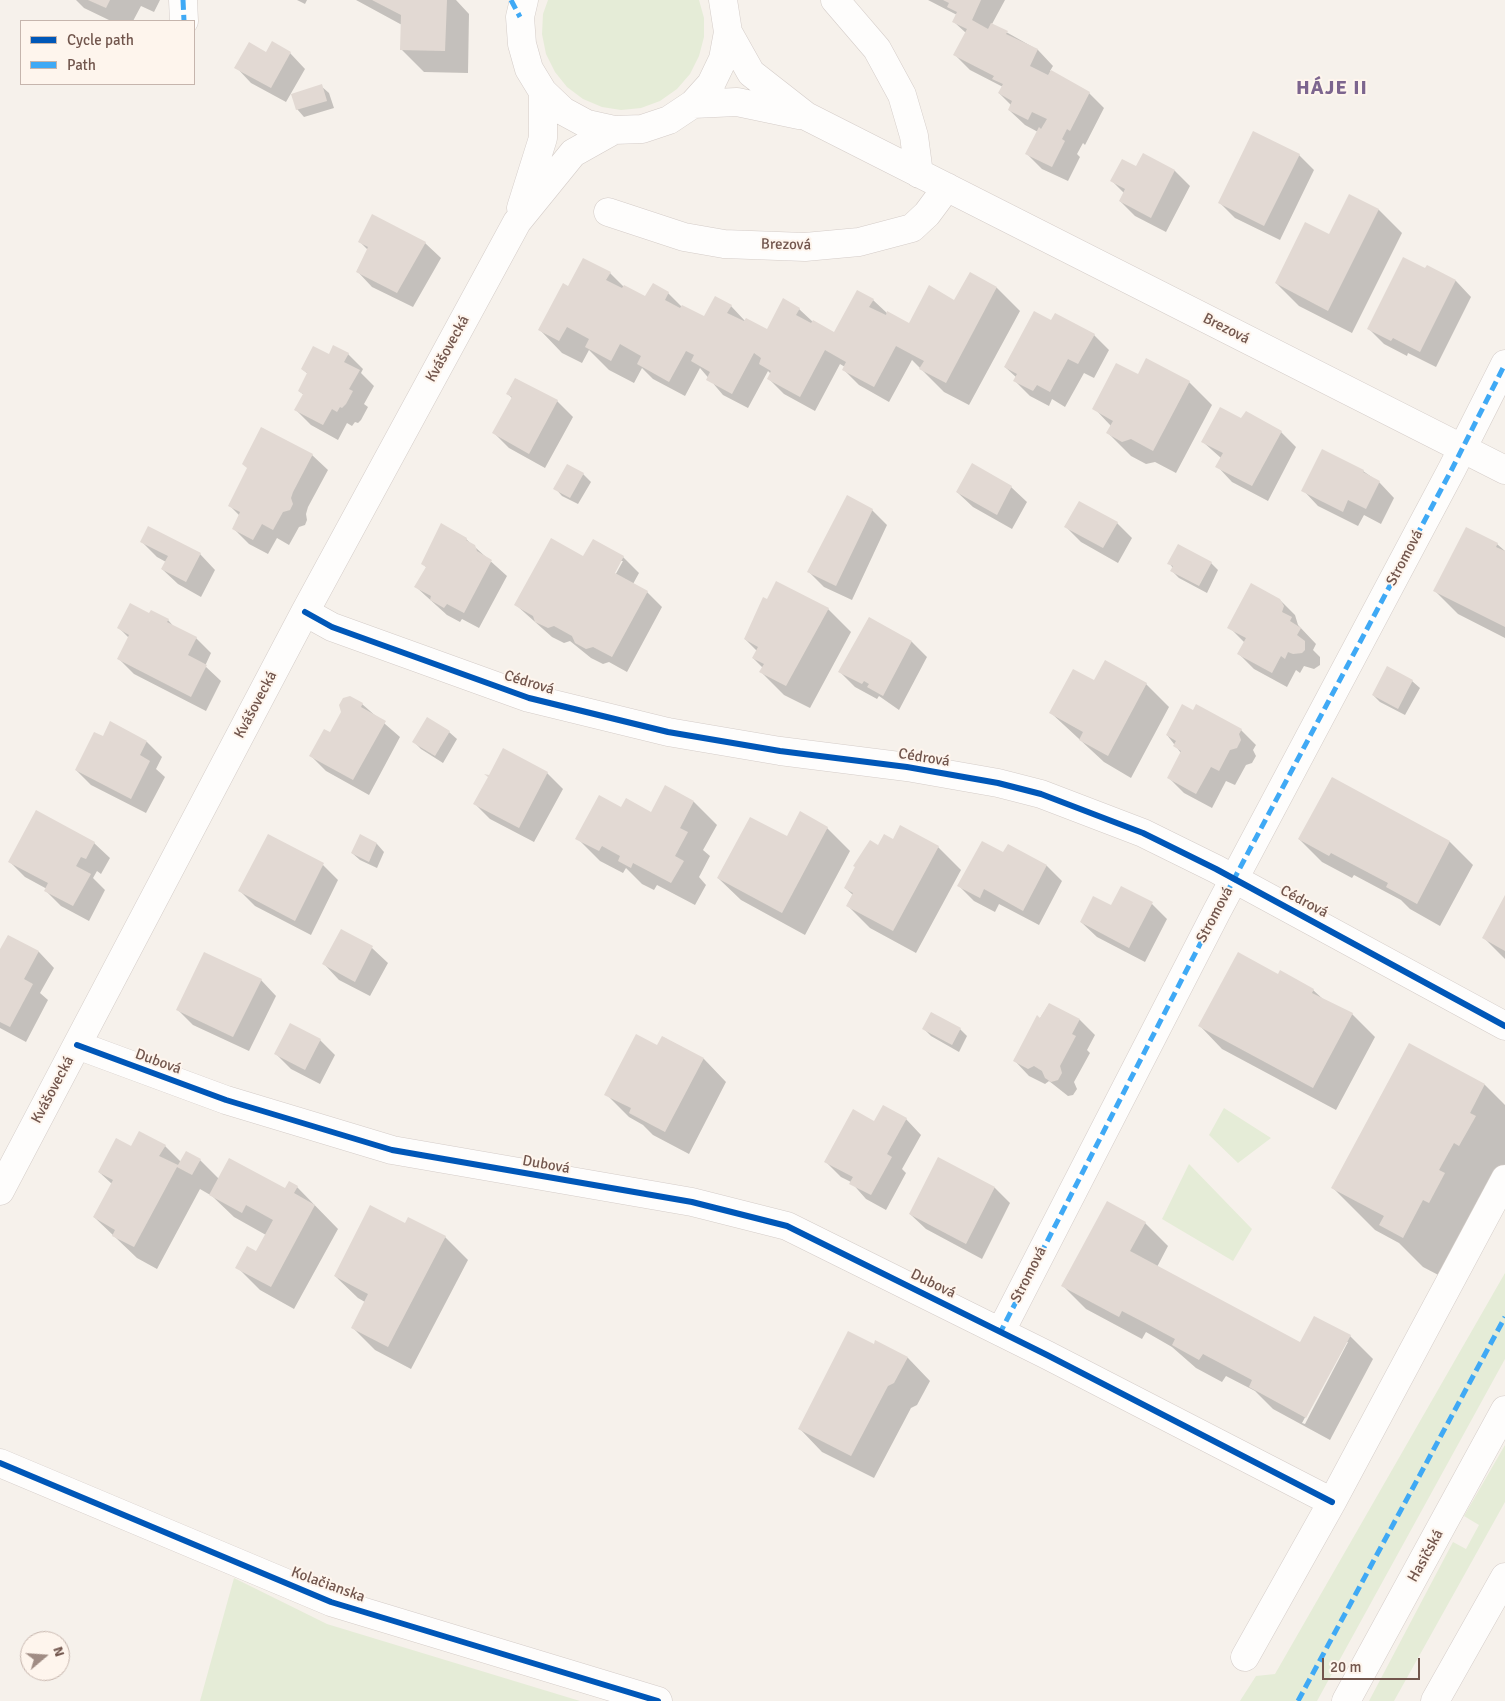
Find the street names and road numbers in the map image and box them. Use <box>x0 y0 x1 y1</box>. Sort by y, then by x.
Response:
street label: Brezová <box>761 236 811 254</box>
street label: Brezová <box>1200 310 1252 348</box>
street label: Kvášovecká <box>422 312 474 386</box>
street label: Stromová <box>1383 527 1427 589</box>
street label: Cédrová <box>502 667 556 699</box>
street label: Kvášovecká <box>231 668 281 742</box>
street label: Cédrová <box>897 745 951 771</box>
street label: Cédrová <box>1277 882 1331 922</box>
street label: Stromová <box>1193 884 1237 946</box>
street label: Dubová <box>132 1045 184 1079</box>
street label: Kvášovecká <box>28 1053 78 1127</box>
street label: Dubová <box>521 1152 571 1178</box>
street label: Stromová <box>1007 1244 1051 1306</box>
street label: Dubová <box>908 1265 958 1303</box>
street label: Hasičská <box>1404 1527 1448 1585</box>
street label: Kolačianska <box>289 1563 367 1607</box>

